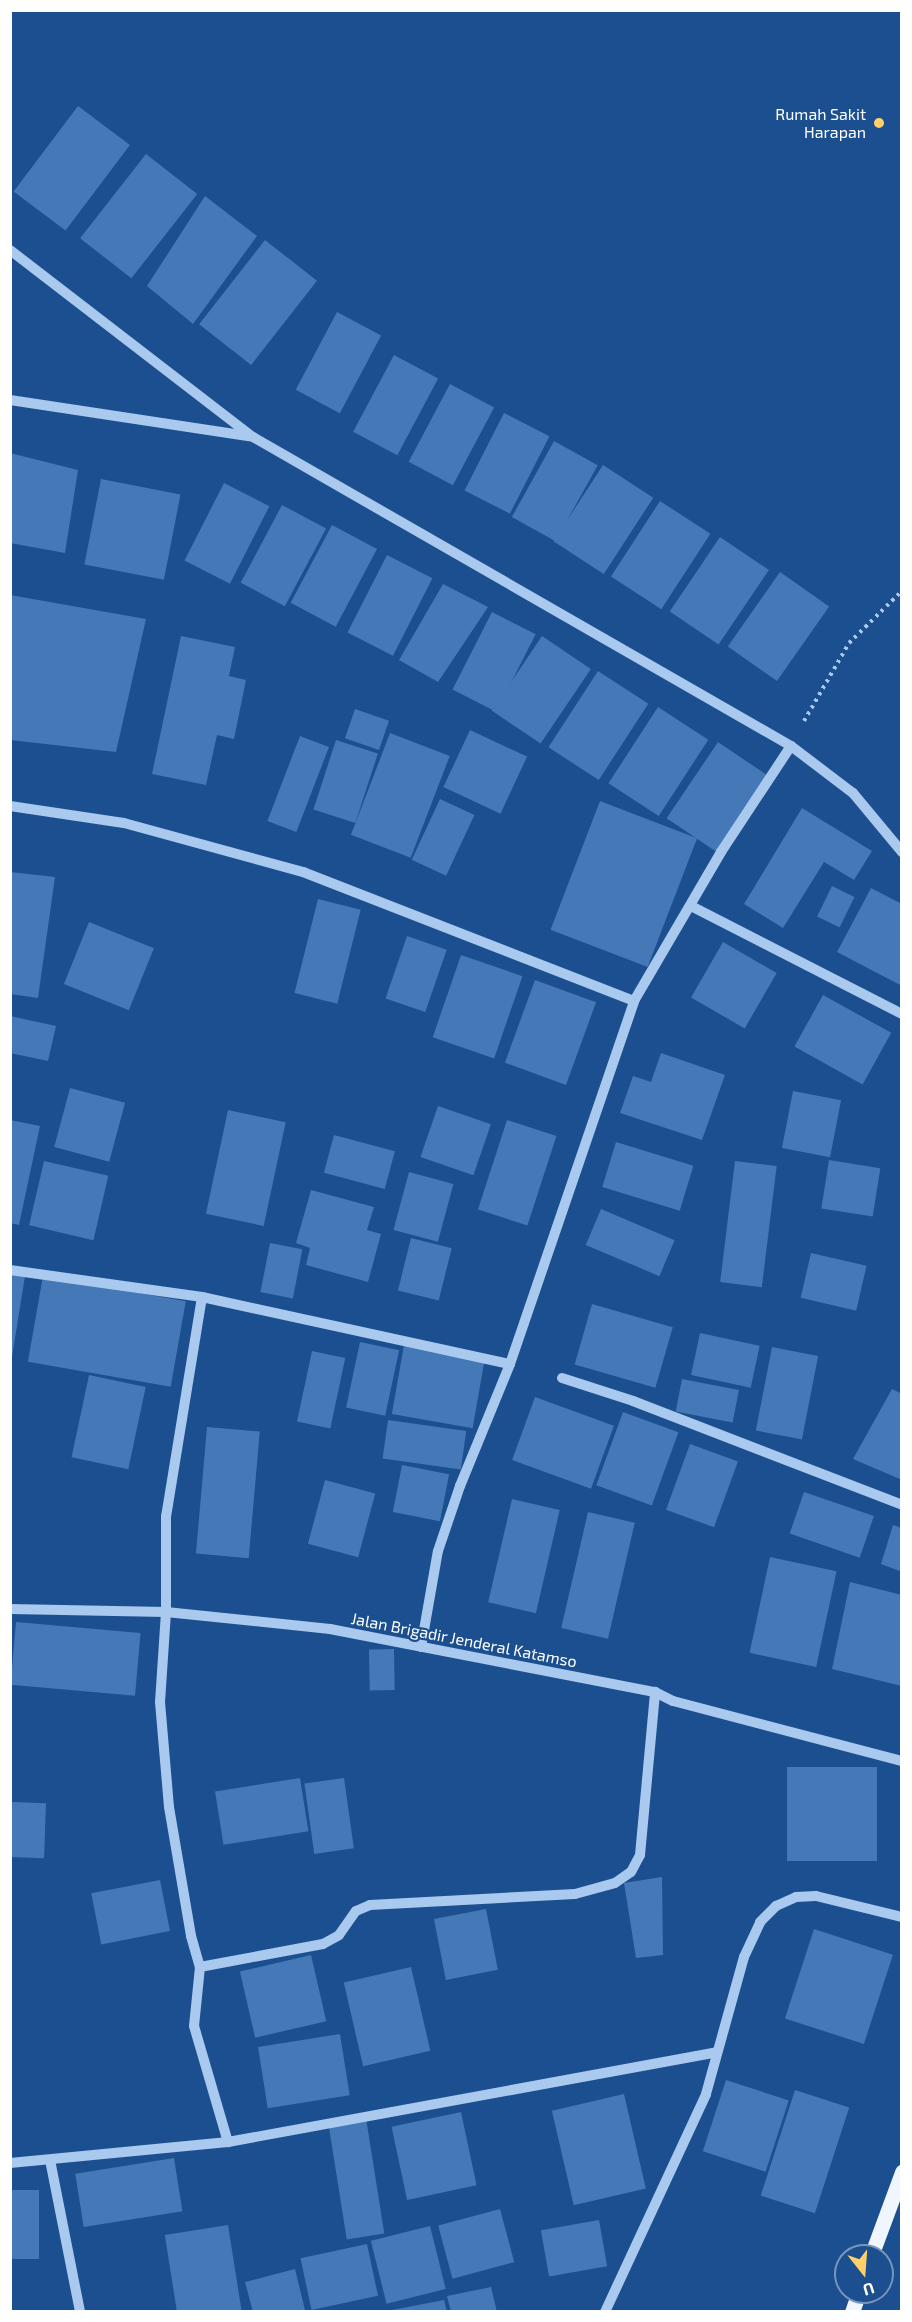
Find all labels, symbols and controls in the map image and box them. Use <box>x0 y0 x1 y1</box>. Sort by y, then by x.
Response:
place label: Rumah Sakit Harapan <box>775 104 866 142</box>
marker: Rumah Sakit Harapan <box>870 114 888 132</box>
street label: Jalan Brigadir Jenderal Katamso <box>349 1609 579 1671</box>
north arrow <box>834 2244 894 2304</box>
text: U <box>861 2279 877 2300</box>

